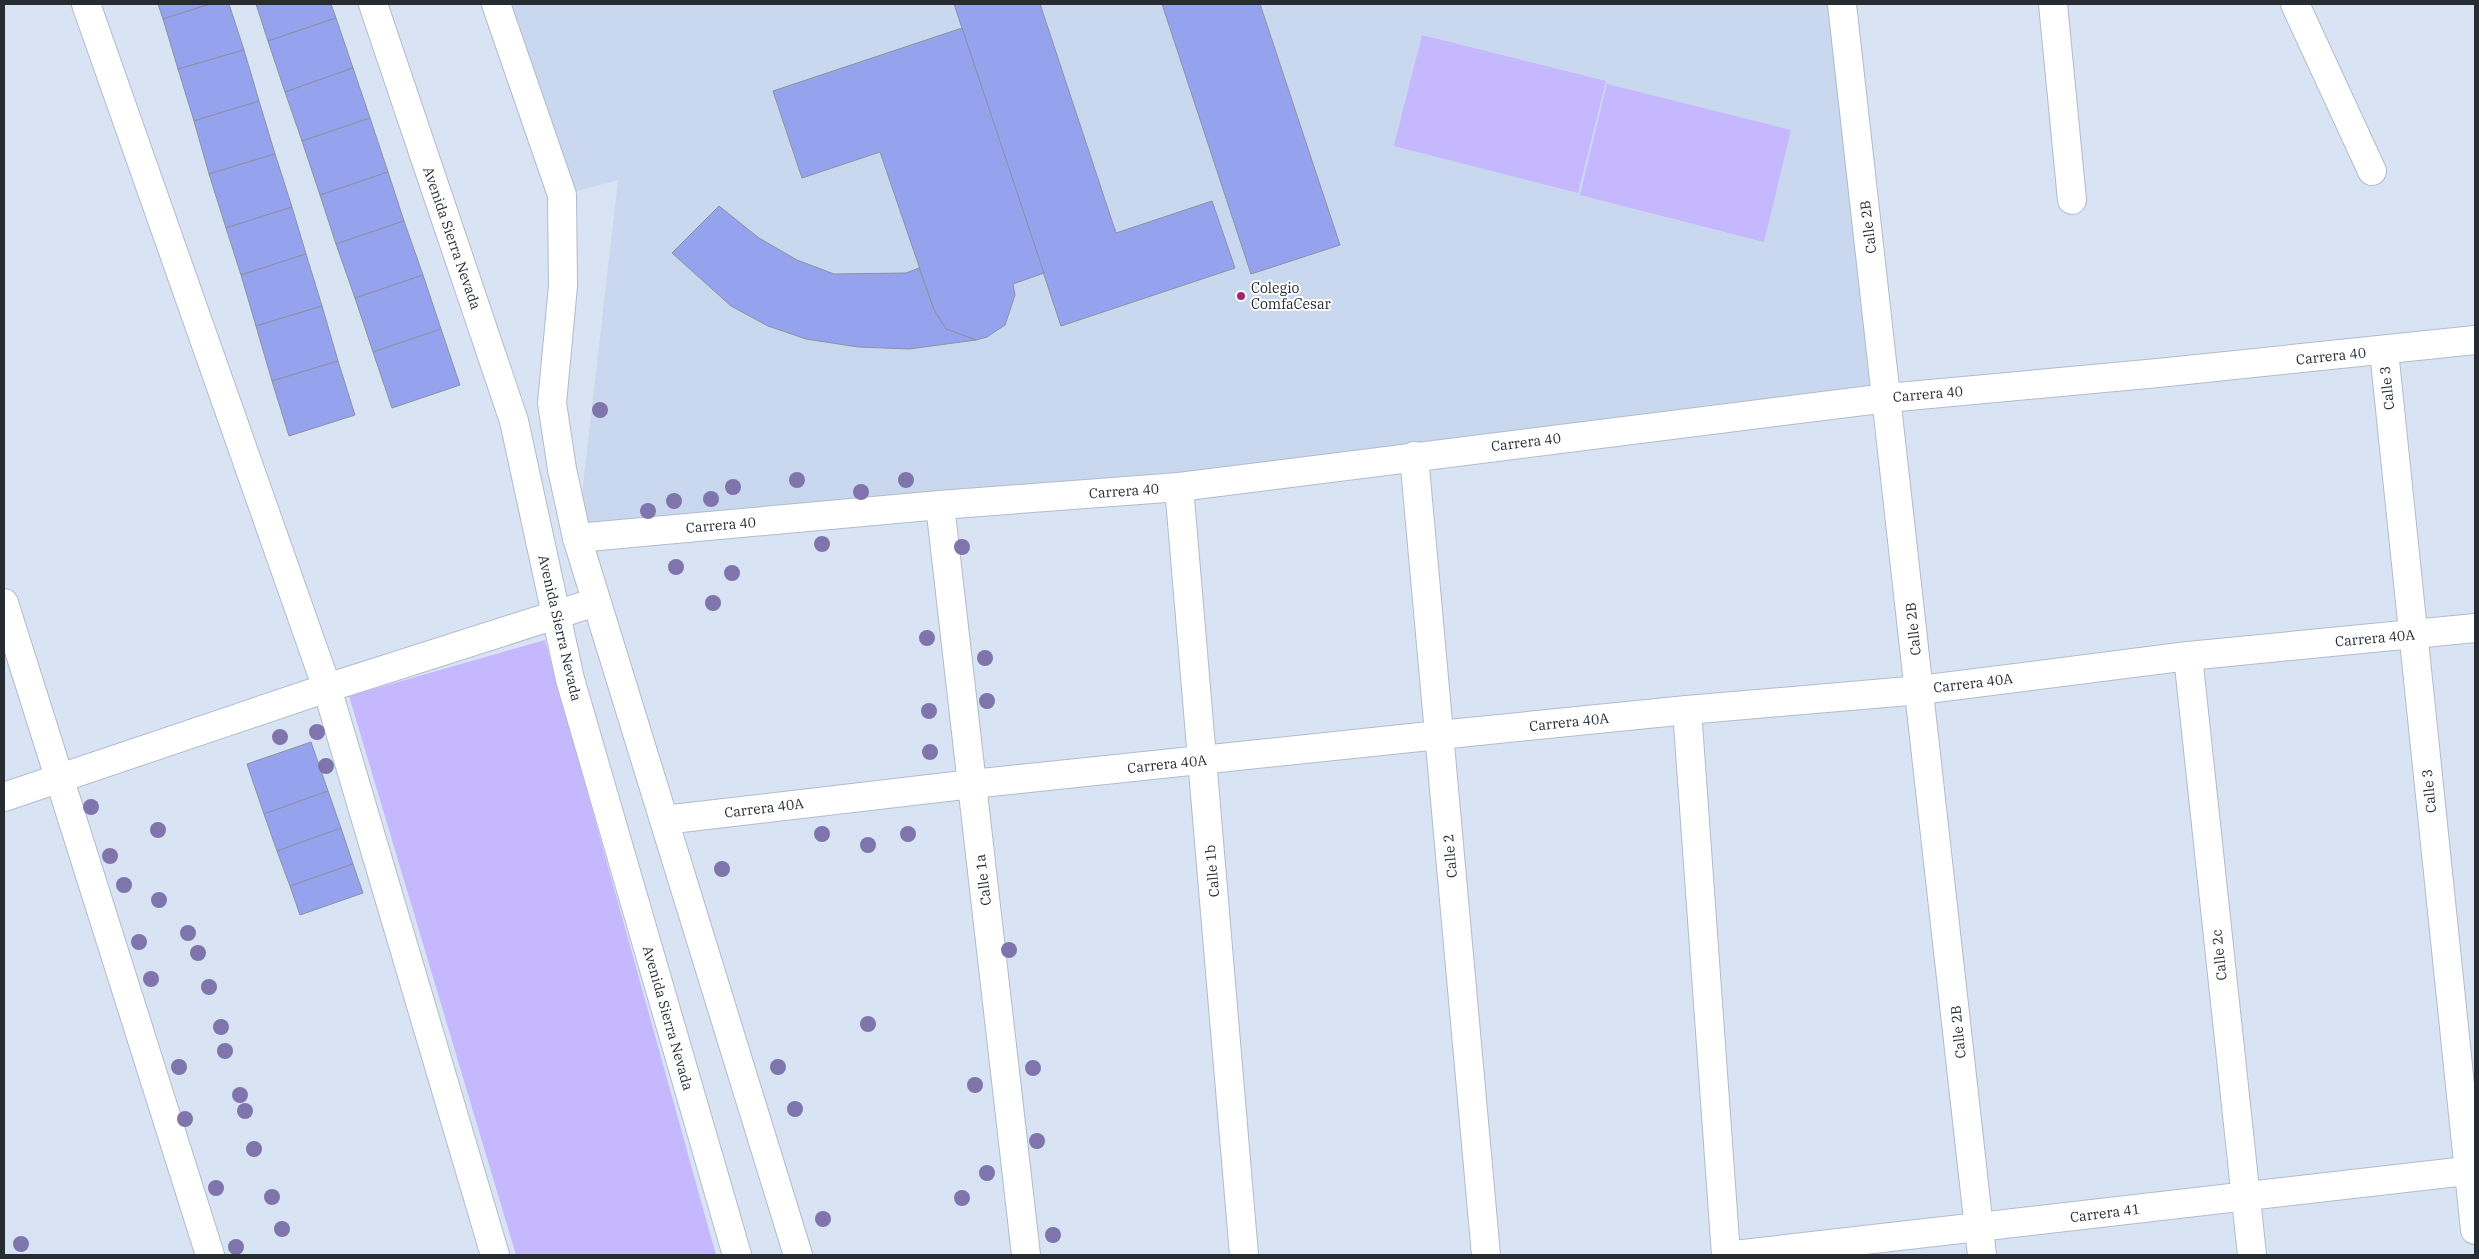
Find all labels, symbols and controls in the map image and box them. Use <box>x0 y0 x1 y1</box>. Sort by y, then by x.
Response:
street label: Avenida Sierra Nevada <box>419 164 485 312</box>
street label: Calle 2B <box>1856 199 1880 255</box>
place label: Colegio ComfaCesar <box>1251 279 1332 313</box>
marker: Colegio ComfaCesar <box>1235 290 1247 302</box>
street label: Carrera 40 <box>2295 343 2367 369</box>
street label: Calle 3 <box>2376 365 2398 411</box>
street label: Carrera 40 <box>1892 382 1964 406</box>
street label: Carrera 40 <box>1490 429 1562 455</box>
street label: Carrera 40 <box>1088 480 1160 502</box>
street label: Carrera 40 <box>685 513 757 537</box>
street label: Avenida Sierra Nevada <box>534 553 586 703</box>
street label: Calle 2B <box>1901 601 1925 657</box>
street label: Carrera 40A <box>2334 626 2416 650</box>
street label: Carrera 40A <box>1932 669 2014 697</box>
street label: Carrera 40A <box>1528 709 1610 735</box>
street label: Carrera 40A <box>1126 751 1208 777</box>
street label: Calle 3 <box>2418 768 2440 814</box>
street label: Carrera 40A <box>723 794 805 822</box>
street label: Calle 2 <box>1439 833 1461 879</box>
street label: Calle 1b <box>1201 844 1223 898</box>
street label: Calle 1a <box>971 853 995 907</box>
street label: Calle 2c <box>2207 929 2231 981</box>
street label: Avenida Sierra Nevada <box>639 944 697 1093</box>
street label: Calle 2B <box>1946 1004 1970 1060</box>
street label: Carrera 41 <box>2069 1200 2141 1226</box>

